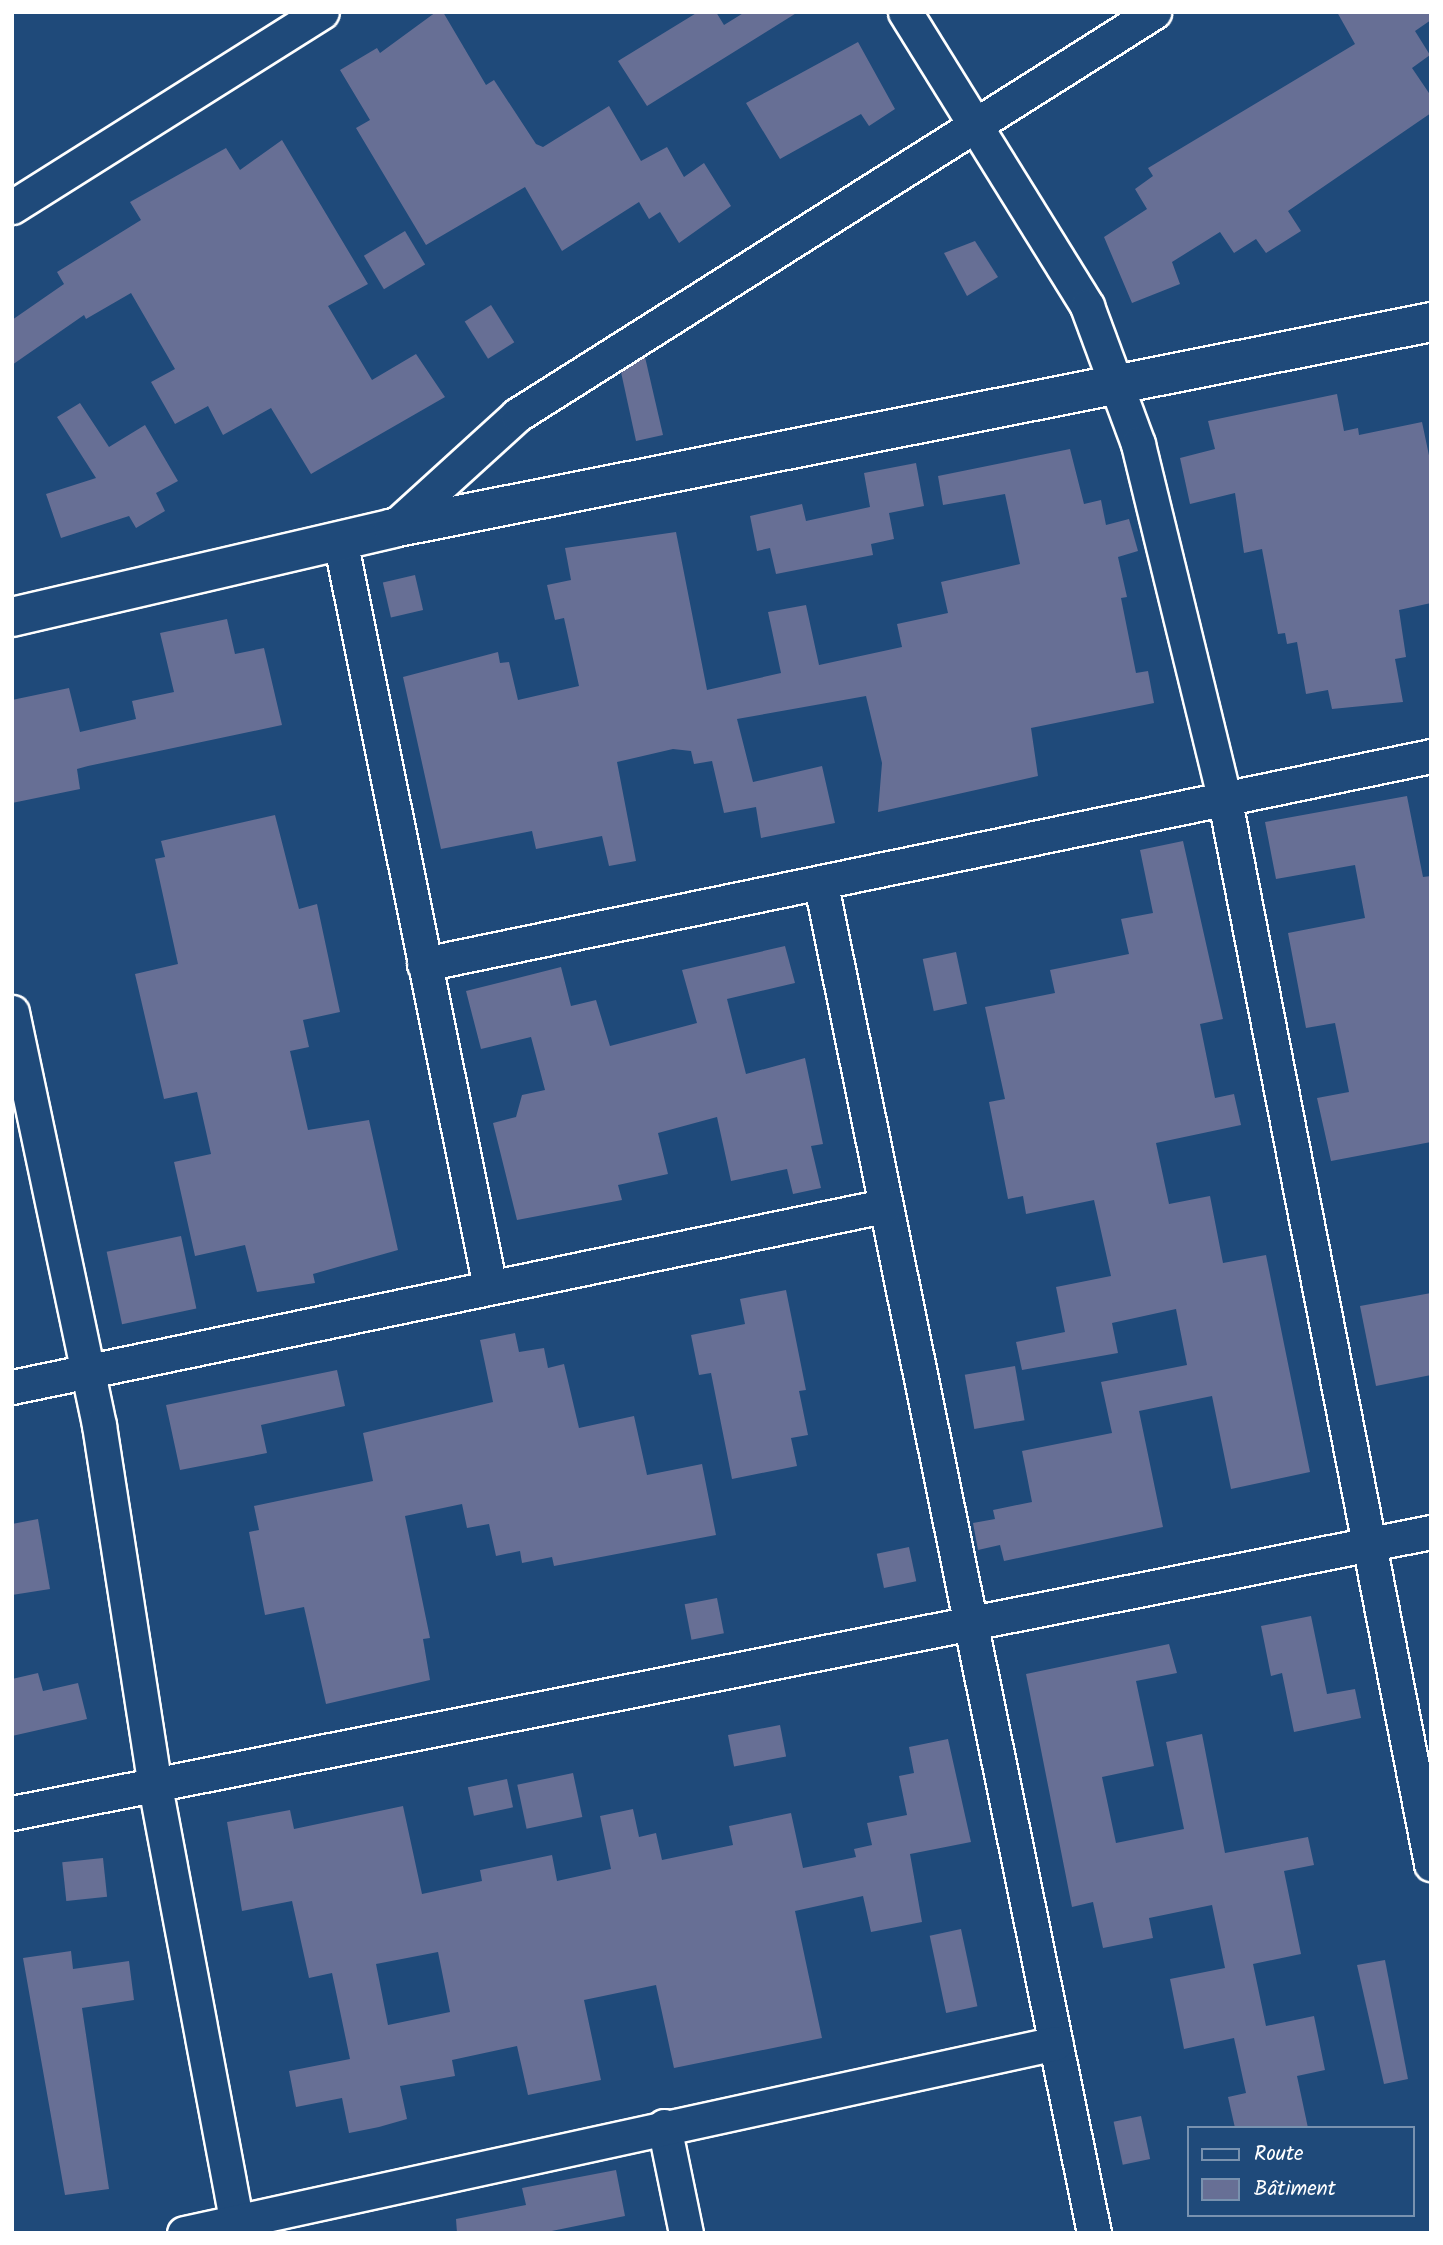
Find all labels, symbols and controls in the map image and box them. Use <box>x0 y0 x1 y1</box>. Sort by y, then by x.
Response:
legend <box>1188 2126 1415 2217</box>
text: Route <box>1254 2138 1303 2171</box>
text: Bâtiment <box>1254 2173 1336 2206</box>

